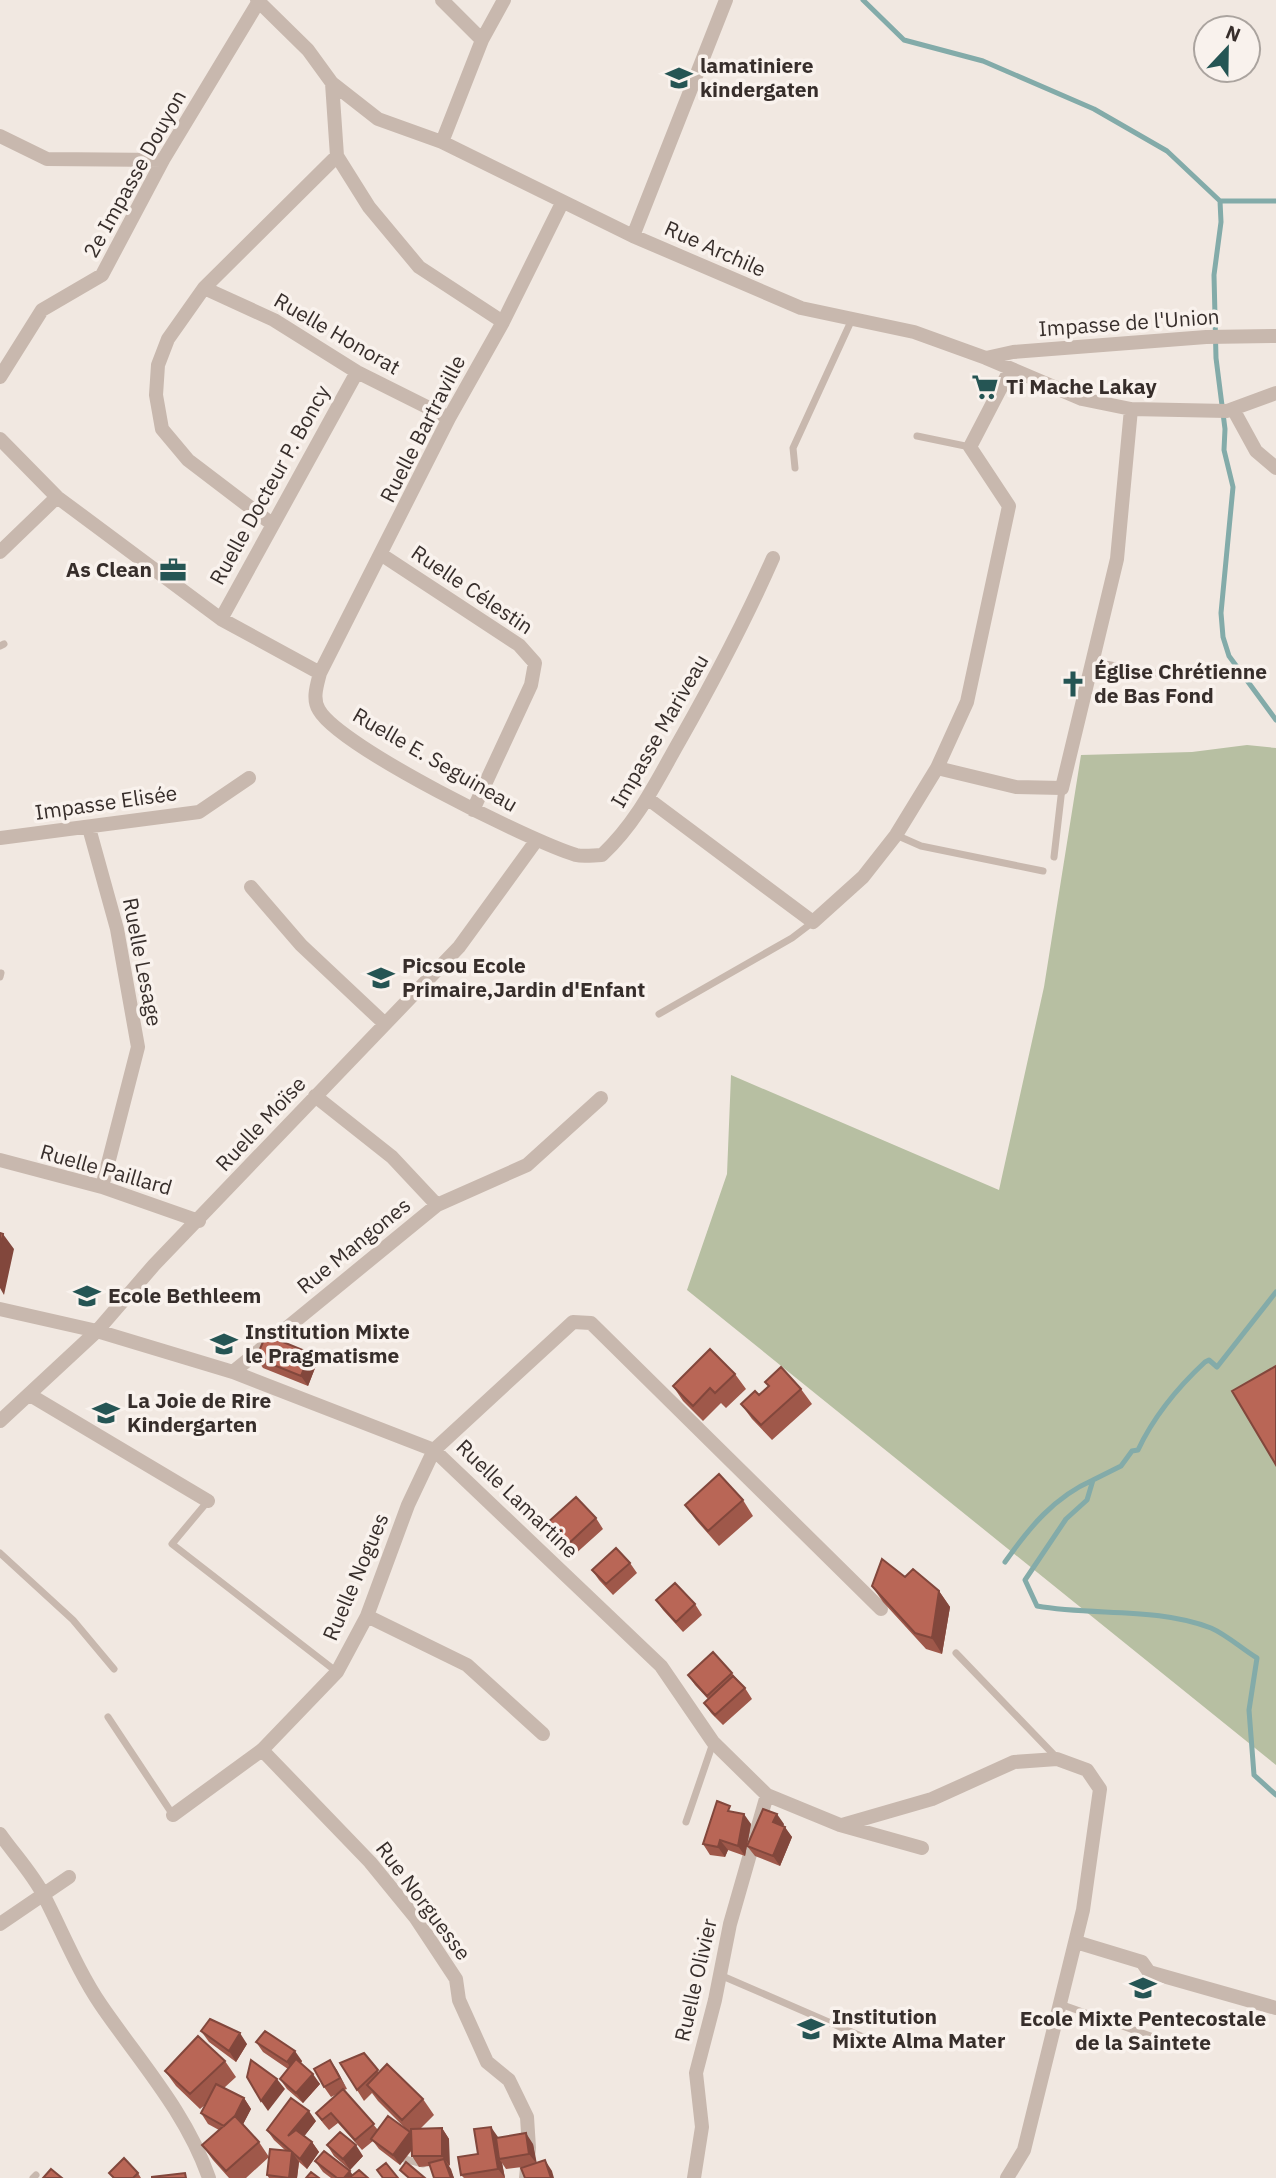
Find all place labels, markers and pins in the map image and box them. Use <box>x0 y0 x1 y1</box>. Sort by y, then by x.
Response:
place label: lamatiniere kindergaten <box>700 51 819 103</box>
school or university icon: lamatiniere kindergaten <box>664 63 694 93</box>
supermarket icon: Ti Mache Lakay <box>970 372 1000 402</box>
place label: Ti Mache Lakay <box>1006 372 1158 400</box>
place label: As Clean <box>66 555 152 583</box>
office icon: As Clean <box>158 555 188 585</box>
place label: Église Chrétienne de Bas Fond <box>1094 657 1267 709</box>
church icon: Église Chrétienne de Bas Fond <box>1058 669 1088 699</box>
place label: Picsou Ecole Primaire,Jardin d'Enfant <box>402 951 645 1003</box>
school or university icon: Picsou Ecole Primaire,Jardin d'Enfant <box>366 963 396 993</box>
school or university icon: Ecole Bethleem <box>72 1281 102 1311</box>
place label: Ecole Bethleem <box>108 1281 261 1309</box>
place label: Institution Mixte le Pragmatisme <box>245 1317 410 1369</box>
school or university icon: Institution Mixte le Pragmatisme <box>209 1329 239 1359</box>
place label: La Joie de Rire Kindergarten <box>127 1386 272 1438</box>
school or university icon: La Joie de Rire Kindergarten <box>91 1398 121 1428</box>
school or university icon: Ecole Mixte Pentecostale de la Saintete <box>1128 1973 1158 2003</box>
place label: Institution Mixte Alma Mater <box>832 2002 1006 2054</box>
place label: Ecole Mixte Pentecostale de la Saintete <box>1020 2004 1266 2056</box>
school or university icon: Institution Mixte Alma Mater <box>796 2014 826 2044</box>

